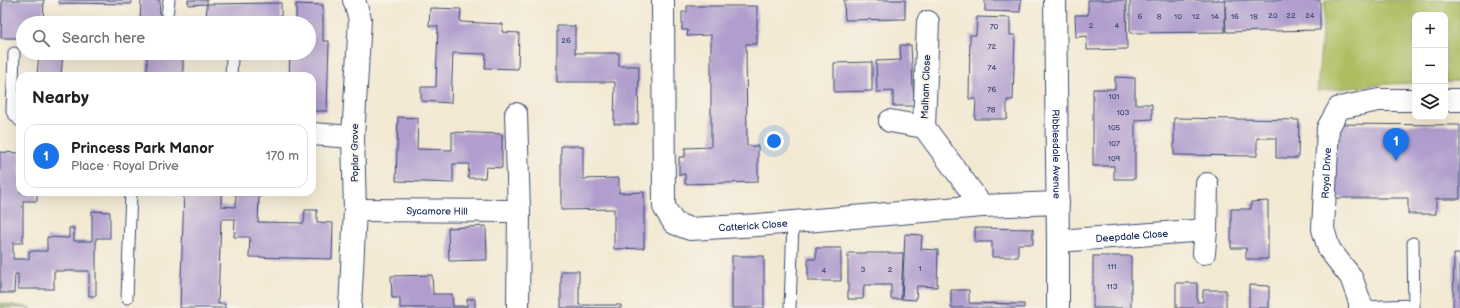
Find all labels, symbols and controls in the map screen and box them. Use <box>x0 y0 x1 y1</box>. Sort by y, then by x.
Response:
house number: 20 <box>1268 11 1278 20</box>
house number: 22 <box>1286 11 1296 20</box>
house number: 24 <box>1305 11 1315 20</box>
house number: 6 <box>1138 12 1143 21</box>
house number: 8 <box>1157 12 1162 21</box>
house number: 10 <box>1174 12 1182 21</box>
house number: 12 <box>1192 12 1200 21</box>
house number: 14 <box>1211 12 1219 21</box>
house number: 16 <box>1231 12 1239 21</box>
house number: 18 <box>1250 12 1258 21</box>
map controls <box>1412 12 1448 120</box>
button: + <box>1412 12 1448 48</box>
search box <box>16 16 316 60</box>
house number: 2 <box>1089 21 1094 30</box>
house number: 4 <box>1115 21 1120 30</box>
house number: 70 <box>990 22 999 31</box>
icon: search <box>30 27 52 49</box>
text: Search here <box>62 29 145 48</box>
house number: 26 <box>561 36 571 45</box>
house number: 72 <box>988 42 997 51</box>
button: − <box>1412 48 1448 84</box>
street label: Malham Close <box>919 55 933 119</box>
house number: 74 <box>988 63 997 72</box>
button: layers <box>1412 84 1448 120</box>
house number: 76 <box>988 85 997 94</box>
text: Nearby <box>32 88 89 108</box>
house number: 101 <box>1109 92 1119 101</box>
house number: 78 <box>987 105 996 114</box>
house number: 103 <box>1117 108 1129 117</box>
street label: Ribblesdale Avenue <box>1049 109 1062 199</box>
house number: 105 <box>1108 123 1121 132</box>
street label: Poplar Grove <box>349 124 361 182</box>
pin: 1 <box>1383 128 1409 161</box>
your location <box>764 131 784 151</box>
text: Princess Park Manor <box>71 139 214 158</box>
house number: 107 <box>1108 139 1120 148</box>
street label: Royal Drive <box>1320 147 1334 199</box>
text: 1 <box>43 148 49 164</box>
text: 170 m <box>266 148 299 164</box>
house number: 109 <box>1108 154 1121 163</box>
text: Place · Royal Drive <box>71 158 179 174</box>
street label: Sycamore Hill <box>406 205 468 218</box>
street label: Catterick Close <box>718 218 788 234</box>
street label: Deepdale Close <box>1095 228 1169 245</box>
house number: 111 <box>1107 262 1117 271</box>
house number: 1 <box>918 264 922 273</box>
house number: 3 <box>861 265 866 274</box>
house number: 2 <box>888 265 893 274</box>
house number: 4 <box>822 266 827 275</box>
house number: 113 <box>1106 282 1118 291</box>

